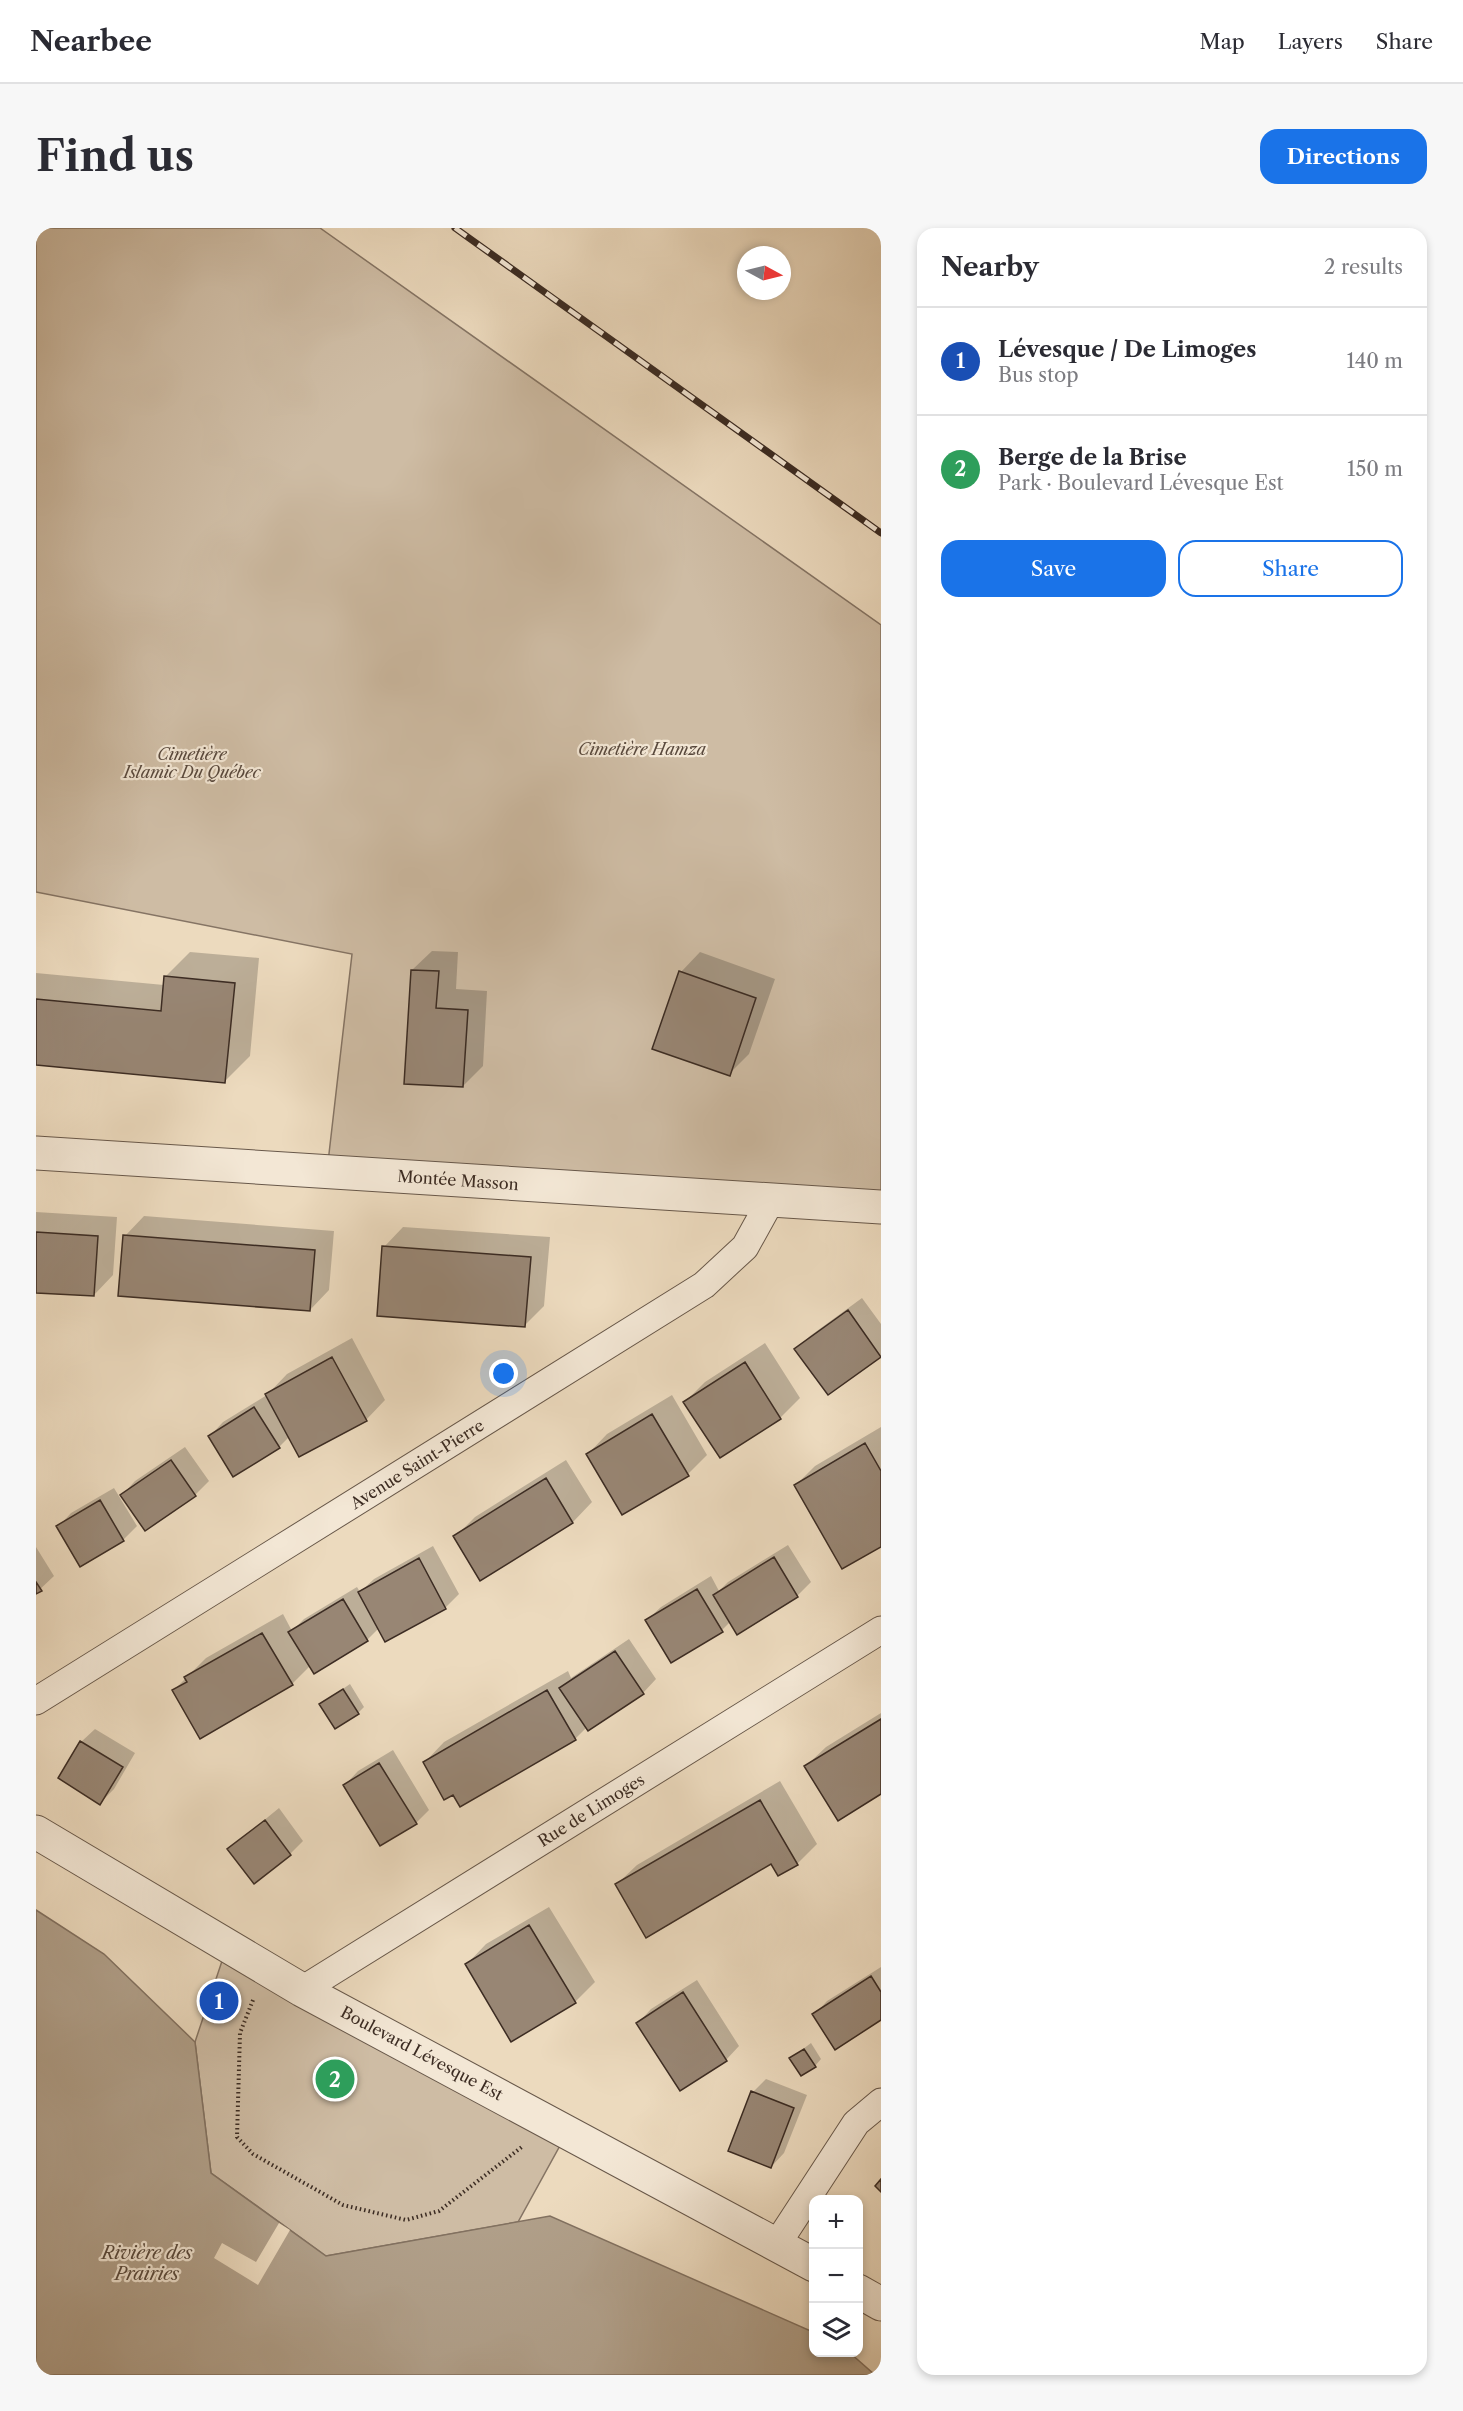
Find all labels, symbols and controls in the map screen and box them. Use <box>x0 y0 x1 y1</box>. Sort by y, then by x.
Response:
text: Nearbee <box>30 24 152 58</box>
text: Map <box>1200 29 1245 54</box>
text: Layers <box>1278 29 1343 54</box>
text: Share <box>1376 29 1433 54</box>
button: Directions <box>1260 129 1427 184</box>
text: Find us <box>36 130 194 182</box>
north arrow <box>737 246 791 300</box>
text: Nearby <box>941 251 1039 283</box>
text: 2 results <box>1324 255 1403 279</box>
text: Lévesque / De Limoges <box>998 336 1256 363</box>
text: 1 <box>956 349 965 373</box>
text: 140 m <box>1346 349 1403 373</box>
text: Bus stop <box>998 363 1079 387</box>
text: Berge de la Brise <box>998 444 1187 471</box>
text: 2 <box>955 457 966 481</box>
text: 150 m <box>1347 457 1403 481</box>
text: Park · Boulevard Lévesque Est <box>998 471 1284 495</box>
button: Save <box>941 540 1166 597</box>
button: Share <box>1178 540 1403 597</box>
park label: Cimetière Hamza <box>578 739 707 759</box>
park label: Cimetière Islamic Du Québec <box>121 744 262 782</box>
street label: Montée Masson <box>397 1166 519 1194</box>
your location <box>489 1359 518 1388</box>
street label: Avenue Saint-Pierre <box>346 1415 487 1514</box>
street label: Rue de Limoges <box>534 1769 648 1851</box>
pin: 1 <box>200 1978 238 2024</box>
street label: Boulevard Lévesque Est <box>337 2002 507 2104</box>
pin: 2 <box>316 2056 354 2102</box>
map controls <box>809 2195 863 2357</box>
button: + <box>809 2195 863 2249</box>
water label: Rivière des Prairies <box>100 2242 192 2285</box>
button: − <box>809 2249 863 2303</box>
button: layers <box>809 2303 863 2357</box>

